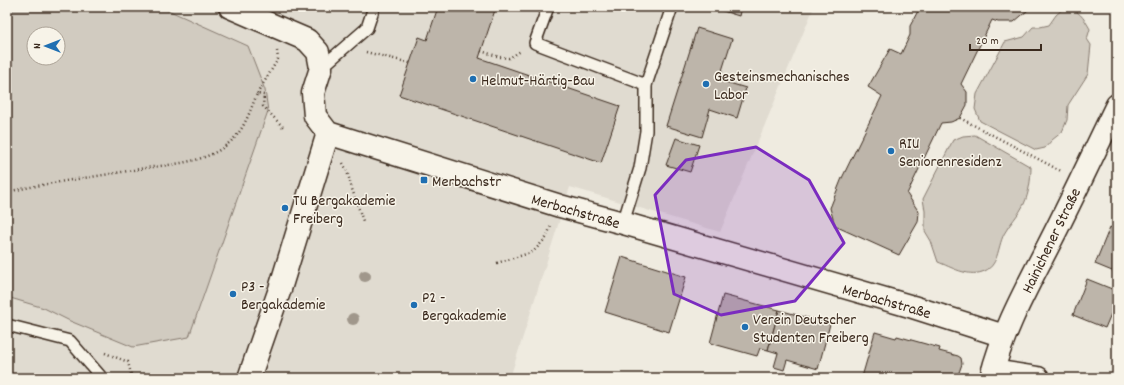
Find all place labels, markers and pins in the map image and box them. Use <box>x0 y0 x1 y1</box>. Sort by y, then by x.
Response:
place label: Gesteinsmechanisches Labor <box>714 66 850 107</box>
place label: Helmut-Härtig-Bau <box>481 70 595 93</box>
marker: Helmut-Härtig-Bau <box>468 74 478 84</box>
marker: Gesteinsmechanisches Labor <box>701 79 711 89</box>
place label: RIU Seniorenresidenz <box>899 133 1002 174</box>
marker: RIU Seniorenresidenz <box>886 146 896 156</box>
place label: Merbachstr <box>432 171 501 194</box>
marker: Merbachstr <box>419 175 429 185</box>
place label: TU Bergakademie Freiberg <box>293 190 395 231</box>
marker: TU Bergakademie Freiberg <box>280 203 290 213</box>
place label: P3 - Bergakademie <box>241 276 326 317</box>
place label: P2 - Bergakademie <box>422 287 507 328</box>
marker: P3 - Bergakademie <box>228 289 238 299</box>
marker: P2 - Bergakademie <box>409 300 419 310</box>
place label: Verein Deutscher Studenten Freiberg <box>753 309 869 350</box>
marker: Verein Deutscher Studenten Freiberg <box>740 322 750 332</box>

